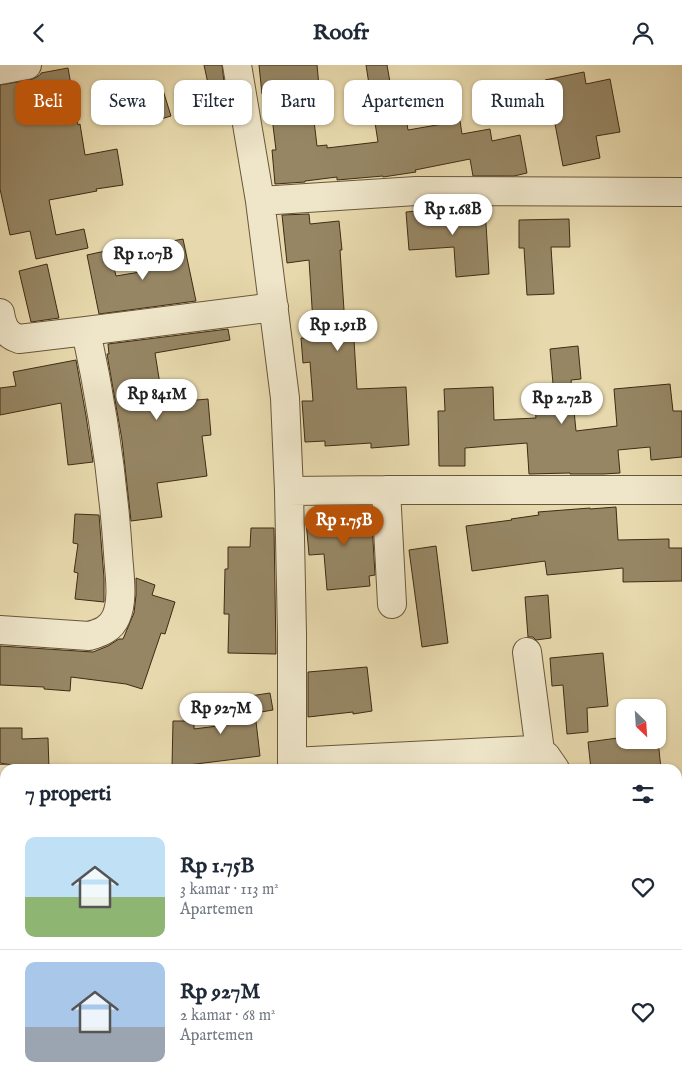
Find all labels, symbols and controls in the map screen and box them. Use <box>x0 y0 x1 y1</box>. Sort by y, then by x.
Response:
icon: back <box>25 19 53 47</box>
text: Roofr <box>313 19 369 47</box>
icon: person <box>629 19 657 47</box>
chip: Beli <box>15 80 81 125</box>
chip: Sewa <box>91 80 164 125</box>
chip: Filter <box>174 80 252 125</box>
chip: Baru <box>262 80 334 125</box>
chip: Apartemen <box>344 80 462 125</box>
chip: Rumah <box>472 80 563 125</box>
pin: Rp 1.68B <box>401 193 505 236</box>
text: Rp 1.68B <box>424 200 482 220</box>
pin: Rp 1.07B <box>91 239 195 281</box>
text: Rp 1.07B <box>113 245 173 265</box>
pin: Rp 1.91B <box>286 309 390 352</box>
text: Rp 1.91B <box>309 316 367 336</box>
pin: Rp 841M <box>111 379 203 421</box>
pin: Rp 2.72B <box>510 383 614 425</box>
text: Rp 841M <box>127 385 187 405</box>
text: Rp 2.72B <box>532 389 592 409</box>
pin: Rp 1.75B <box>292 505 396 547</box>
text: Rp 1.75B <box>316 511 372 531</box>
pin: Rp 927M <box>175 693 267 735</box>
text: Rp 927M <box>190 699 252 719</box>
north arrow <box>616 699 666 749</box>
map controls <box>616 699 666 749</box>
icon: filters <box>629 780 657 808</box>
text: 7 properti <box>25 781 111 808</box>
text: Rp 1.75B <box>180 853 254 880</box>
icon: home <box>65 857 125 917</box>
icon: heart <box>629 873 657 901</box>
text: 3 kamar · 113 m² <box>180 880 279 900</box>
text: Apartemen <box>180 900 253 920</box>
text: Rp 927M <box>180 979 260 1006</box>
icon: home <box>65 982 125 1042</box>
icon: heart <box>629 998 657 1026</box>
text: 2 kamar · 68 m² <box>180 1006 275 1026</box>
text: Apartemen <box>180 1026 253 1046</box>

